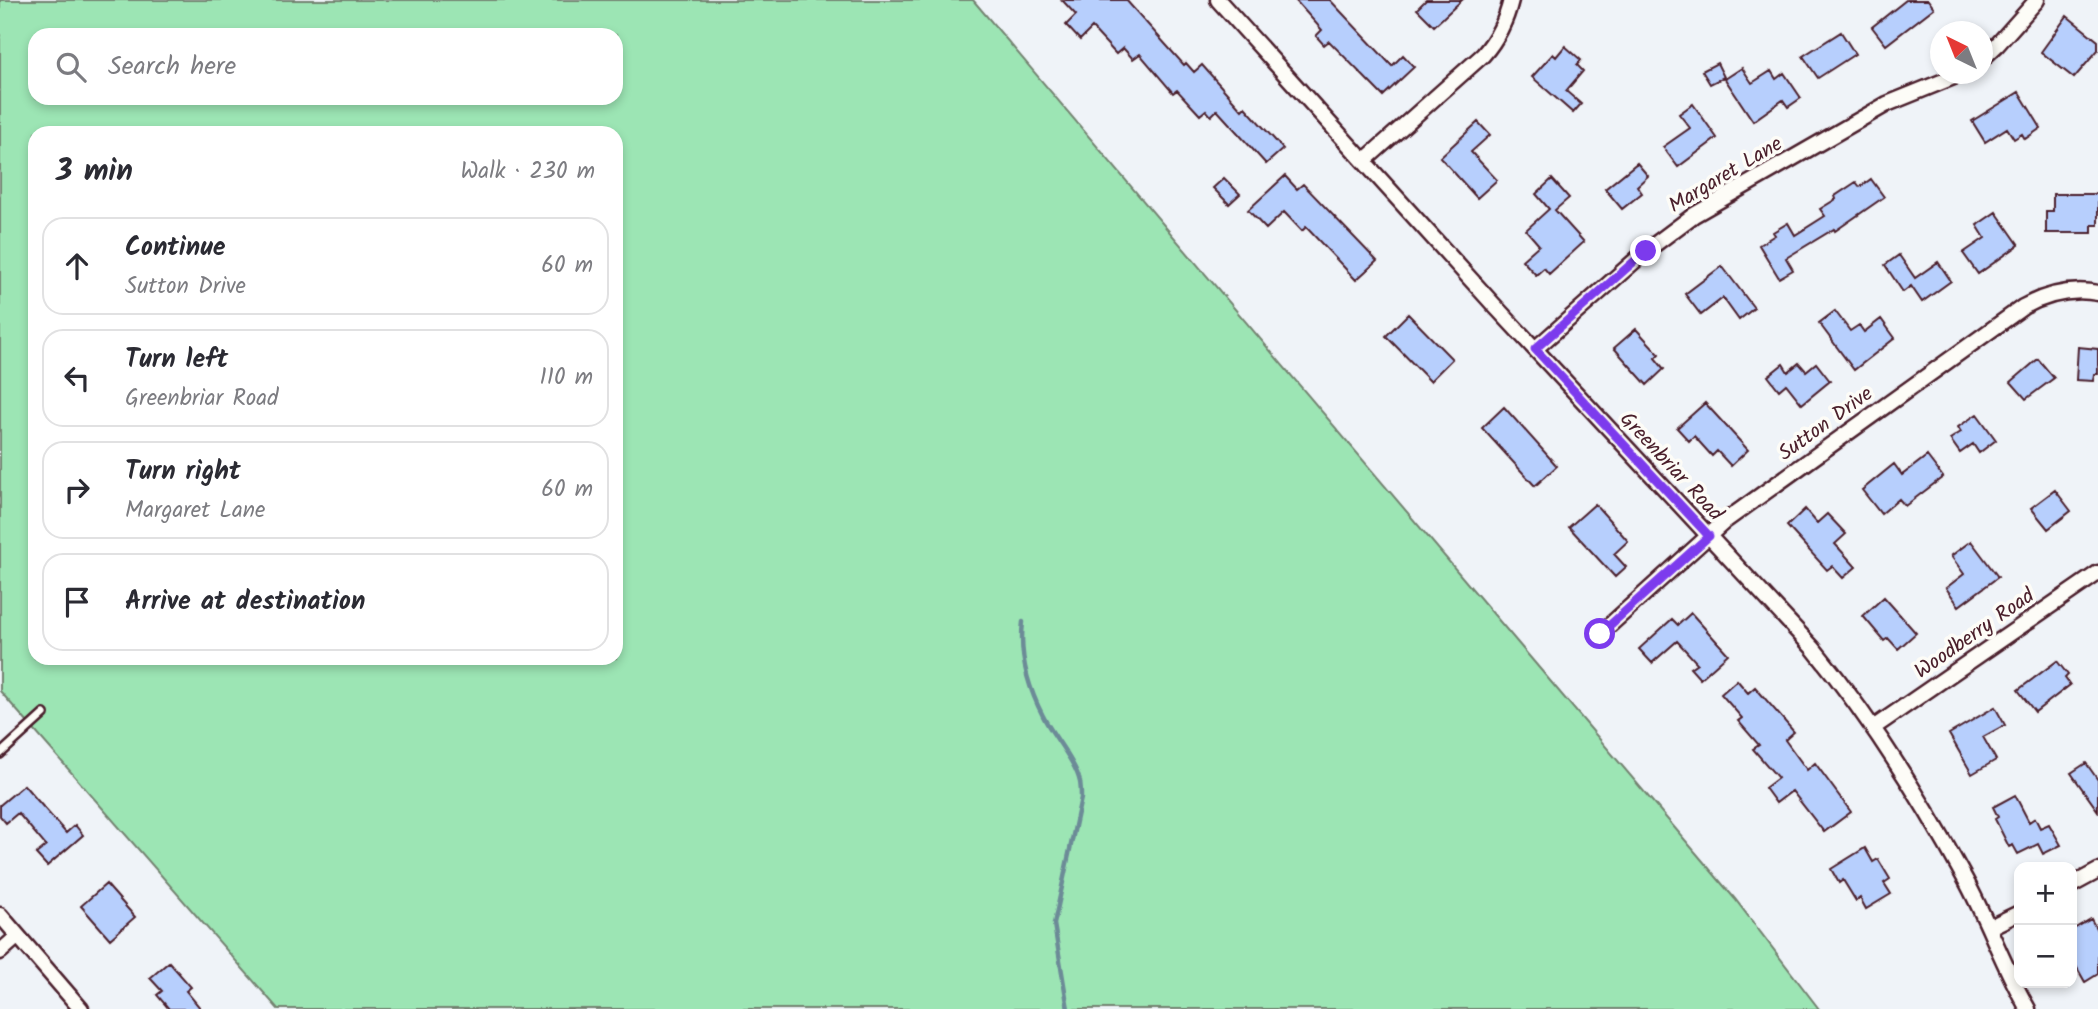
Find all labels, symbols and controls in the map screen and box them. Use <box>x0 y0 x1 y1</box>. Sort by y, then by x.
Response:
north arrow <box>1930 21 1993 84</box>
search box <box>28 28 623 105</box>
text: Search here <box>108 46 236 88</box>
icon: search <box>52 48 90 86</box>
street label: Margaret Lane <box>1662 128 1790 222</box>
text: 3 min <box>56 148 133 196</box>
text: Walk · 230 m <box>460 154 595 190</box>
text: Continue <box>125 227 226 269</box>
route end <box>1630 235 1661 266</box>
icon: ahead <box>58 247 96 285</box>
text: 60 m <box>541 248 593 284</box>
text: Sutton Drive <box>125 269 246 305</box>
text: Turn left <box>125 339 228 381</box>
icon: left <box>58 359 96 397</box>
text: 110 m <box>540 360 593 396</box>
street label: Sutton Drive <box>1772 378 1881 470</box>
text: Greenbriar Road <box>125 381 279 417</box>
street label: Greenbriar Road <box>1611 405 1731 530</box>
text: Turn right <box>125 451 241 493</box>
icon: right <box>58 471 96 509</box>
text: 60 m <box>541 472 593 508</box>
text: Margaret Lane <box>125 493 265 529</box>
street label: Woodberry Road <box>1908 580 2042 688</box>
text: Arrive at destination <box>125 581 365 623</box>
icon: arrive <box>58 583 96 621</box>
route start <box>1584 618 1615 649</box>
map controls <box>2014 862 2077 988</box>
button: + <box>2014 862 2077 925</box>
button: − <box>2014 925 2077 988</box>

